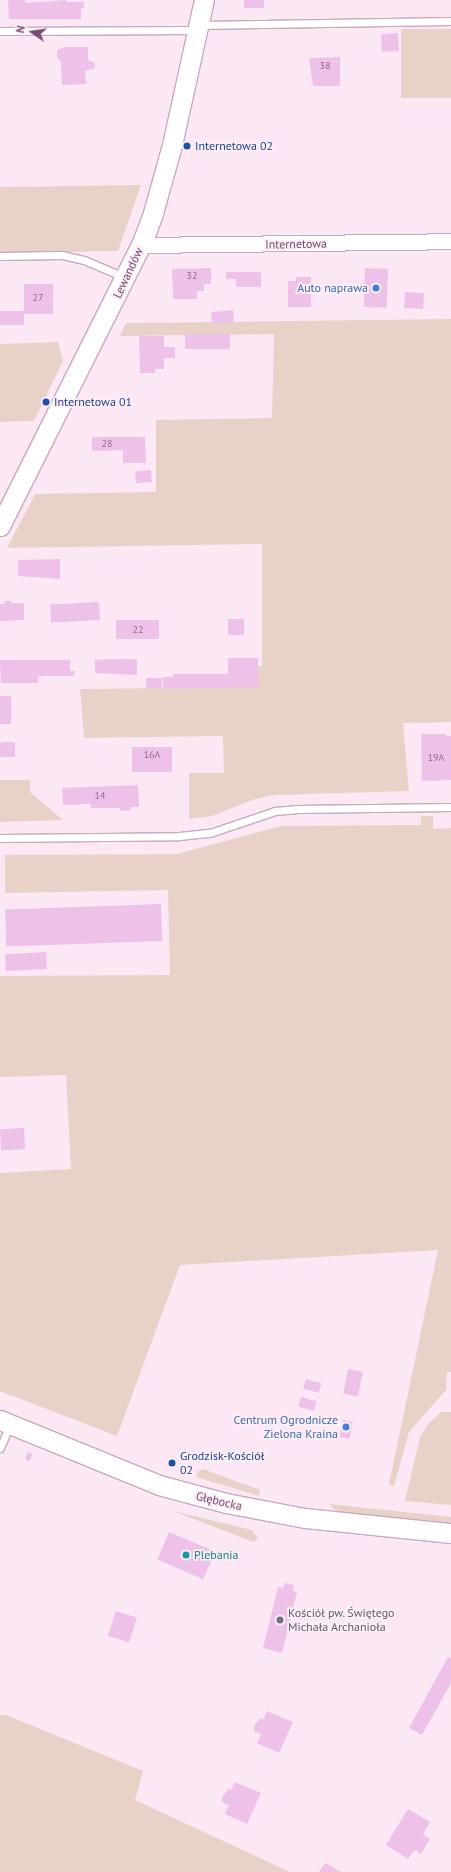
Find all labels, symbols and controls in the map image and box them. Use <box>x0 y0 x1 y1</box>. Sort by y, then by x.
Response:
north arrow <box>12 12 52 52</box>
text: N <box>13 24 28 34</box>
house number: 38 <box>320 60 330 72</box>
place label: Internetowa 02 <box>195 139 273 153</box>
marker: Internetowa 02 <box>182 141 192 151</box>
street label: Internetowa <box>265 236 327 252</box>
street label: Lewandów <box>110 245 146 301</box>
house number: 32 <box>187 270 197 282</box>
place label: Auto naprawa <box>297 281 368 295</box>
marker: Auto naprawa <box>371 283 381 293</box>
house number: 27 <box>33 292 43 304</box>
place label: Internetowa 01 <box>54 395 132 409</box>
marker: Internetowa 01 <box>41 397 51 407</box>
house number: 28 <box>102 438 112 450</box>
house number: 22 <box>133 624 143 636</box>
house number: 16A <box>144 749 160 761</box>
house number: 19A <box>428 752 444 764</box>
house number: 14 <box>95 790 105 802</box>
place label: Centrum Ogrodnicze Zielona Kraina <box>233 1413 338 1441</box>
marker: Centrum Ogrodnicze Zielona Kraina <box>341 1422 351 1432</box>
place label: Grodzisk-Kościół 02 <box>180 1449 264 1477</box>
marker: Grodzisk-Kościół 02 <box>167 1458 177 1468</box>
street label: Głębocka <box>194 1489 244 1513</box>
place label: Plebania <box>194 1548 238 1562</box>
marker: Plebania <box>181 1550 191 1560</box>
place label: Kościół pw. Świętego Michała Archanioła <box>288 1606 395 1634</box>
marker: Kościół pw. Świętego Michała Archanioła <box>275 1615 285 1625</box>

